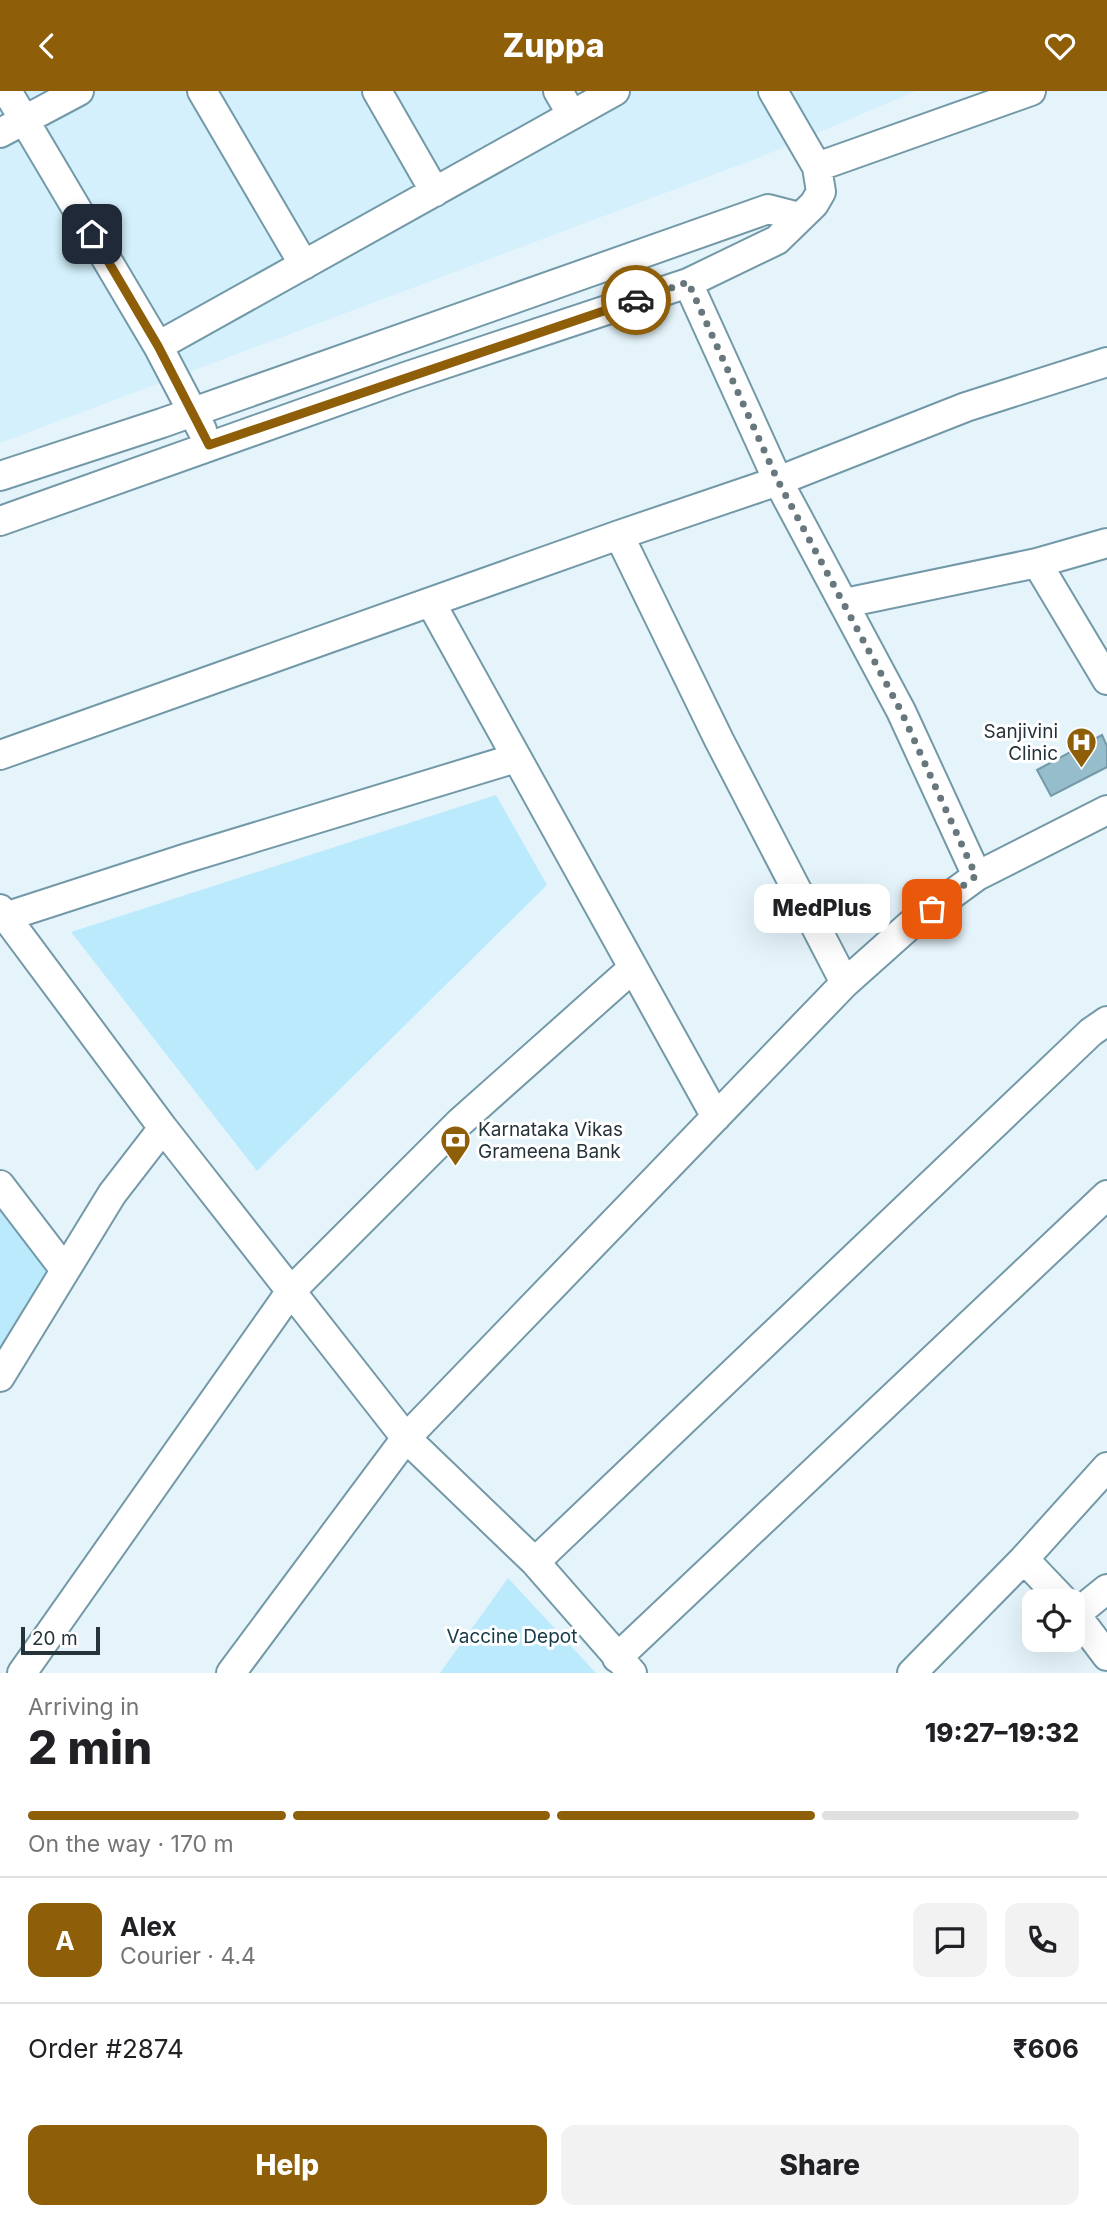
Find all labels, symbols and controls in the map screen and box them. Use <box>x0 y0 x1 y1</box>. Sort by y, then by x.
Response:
text: Zuppa <box>503 26 605 65</box>
icon: back <box>28 27 66 65</box>
icon: heart <box>1041 27 1079 65</box>
pin <box>62 204 122 264</box>
icon: home <box>73 215 111 253</box>
courier <box>601 265 671 335</box>
icon: car <box>617 281 655 319</box>
place label: Sanjivini Clinic <box>984 720 1058 765</box>
hospital icon: Sanjivini Clinic <box>1064 725 1098 769</box>
pin <box>902 879 962 939</box>
callout: MedPlus <box>754 885 890 933</box>
icon: bag <box>913 890 951 928</box>
text: MedPlus <box>772 894 872 922</box>
place label: Karnataka Vikas Grameena Bank <box>478 1118 623 1163</box>
bank icon: Karnataka Vikas Grameena Bank <box>438 1123 472 1167</box>
map controls <box>1022 1589 1085 1652</box>
button: locate <box>1022 1589 1085 1652</box>
scale bar <box>21 1624 100 1656</box>
park label: Vaccine Depot <box>447 1625 577 1648</box>
text: 20 m <box>32 1627 78 1650</box>
text: Arriving in <box>28 1693 139 1721</box>
text: 19:27–19:32 <box>925 1717 1079 1748</box>
text: 2 min <box>28 1719 152 1775</box>
text: On the way · 170 m <box>28 1830 234 1858</box>
button: chat <box>913 1903 987 1977</box>
button: phone <box>1005 1903 1079 1977</box>
text: Alex <box>120 1911 177 1942</box>
text: A <box>55 1925 75 1956</box>
text: Courier · 4.4 <box>120 1942 256 1970</box>
text: Order #2874 <box>28 2033 184 2064</box>
text: ₹606 <box>1013 2033 1079 2064</box>
button: Help <box>28 2125 547 2205</box>
button: Share <box>561 2125 1079 2205</box>

